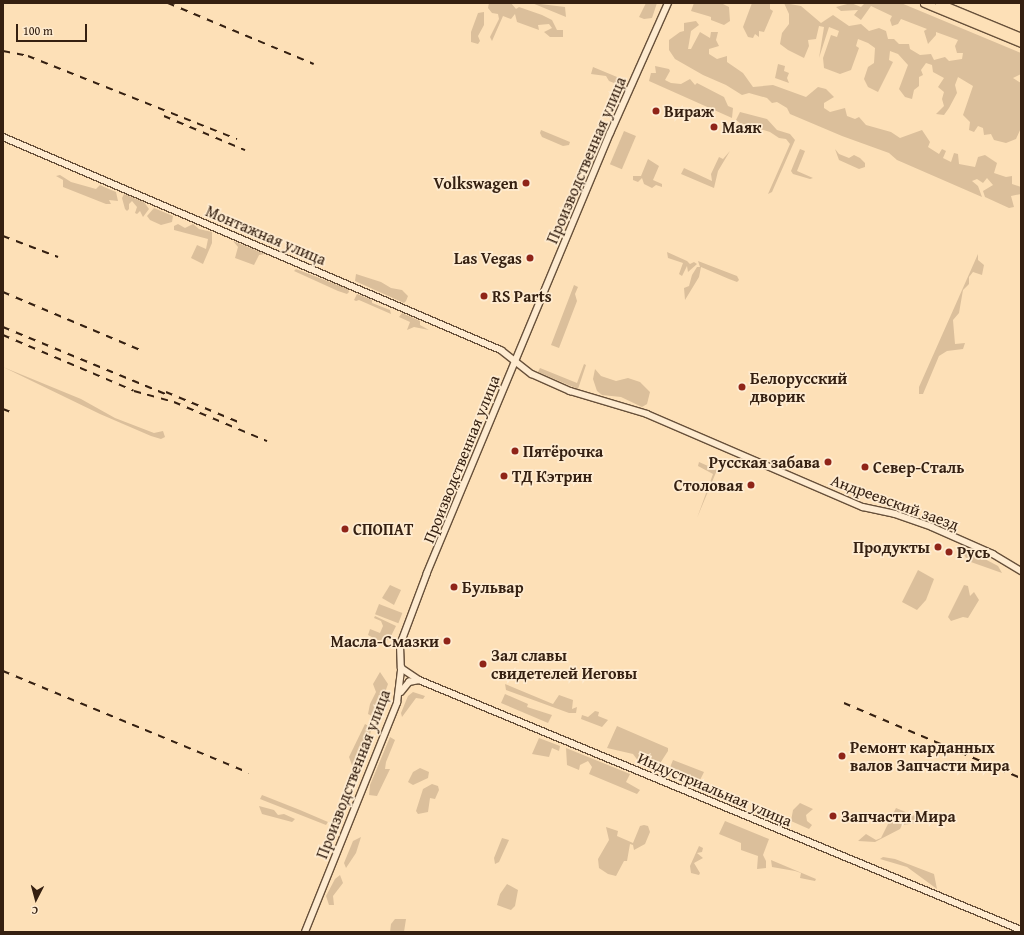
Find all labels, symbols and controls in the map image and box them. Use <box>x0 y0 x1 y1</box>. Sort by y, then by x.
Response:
scale bar <box>18 16 89 42</box>
text: 100 m <box>23 22 53 39</box>
street label: Производственная улица <box>542 74 630 246</box>
place label: Вираж <box>664 101 714 121</box>
marker: Вираж <box>651 106 661 116</box>
place label: Маяк <box>722 117 761 137</box>
marker: Маяк <box>709 122 719 132</box>
place label: Volkswagen <box>434 173 518 193</box>
marker: Volkswagen <box>521 178 531 188</box>
street label: Монтажная улица <box>203 201 329 269</box>
place label: Las Vegas <box>454 248 522 268</box>
marker: Las Vegas <box>525 253 535 263</box>
place label: RS Parts <box>492 286 552 306</box>
marker: RS Parts <box>479 291 489 301</box>
place label: Белорусский дворик <box>750 368 847 406</box>
street label: Производственная улица <box>419 372 503 546</box>
marker: Белорусский дворик <box>737 382 747 392</box>
place label: Пятёрочка <box>523 441 603 461</box>
marker: Пятёрочка <box>510 446 520 456</box>
place label: Русская забава <box>709 452 820 472</box>
marker: Русская забава <box>823 457 833 467</box>
place label: Север-Сталь <box>873 457 964 477</box>
marker: Север-Сталь <box>860 462 870 472</box>
place label: ТД Кэтрин <box>512 466 592 486</box>
street label: Андреевский заезд <box>828 470 962 534</box>
marker: ТД Кэтрин <box>499 471 509 481</box>
place label: Столовая <box>674 475 743 495</box>
marker: Столовая <box>746 480 756 490</box>
place label: СПОПАТ <box>353 519 413 539</box>
marker: СПОПАТ <box>340 524 350 534</box>
place label: Продукты <box>853 537 930 557</box>
marker: Продукты <box>933 542 943 552</box>
place label: Русь <box>957 542 990 562</box>
marker: Русь <box>944 547 954 557</box>
place label: Бульвар <box>462 577 524 597</box>
marker: Бульвар <box>449 582 459 592</box>
place label: Масла-Смазки <box>330 631 439 651</box>
marker: Масла-Смазки <box>442 636 452 646</box>
place label: Зал славы свидетелей Иеговы <box>491 645 637 683</box>
marker: Зал славы свидетелей Иеговы <box>478 659 488 669</box>
street label: Производственная улица <box>312 687 394 861</box>
place label: Ремонт карданных валов Запчасти мира <box>850 737 1010 775</box>
street label: Индустриальная улица <box>635 748 795 830</box>
marker: Ремонт карданных валов Запчасти мира <box>837 751 847 761</box>
place label: Запчасти Мира <box>841 806 956 826</box>
marker: Запчасти Мира <box>828 811 838 821</box>
north arrow <box>16 879 56 919</box>
text: С <box>31 903 39 919</box>

